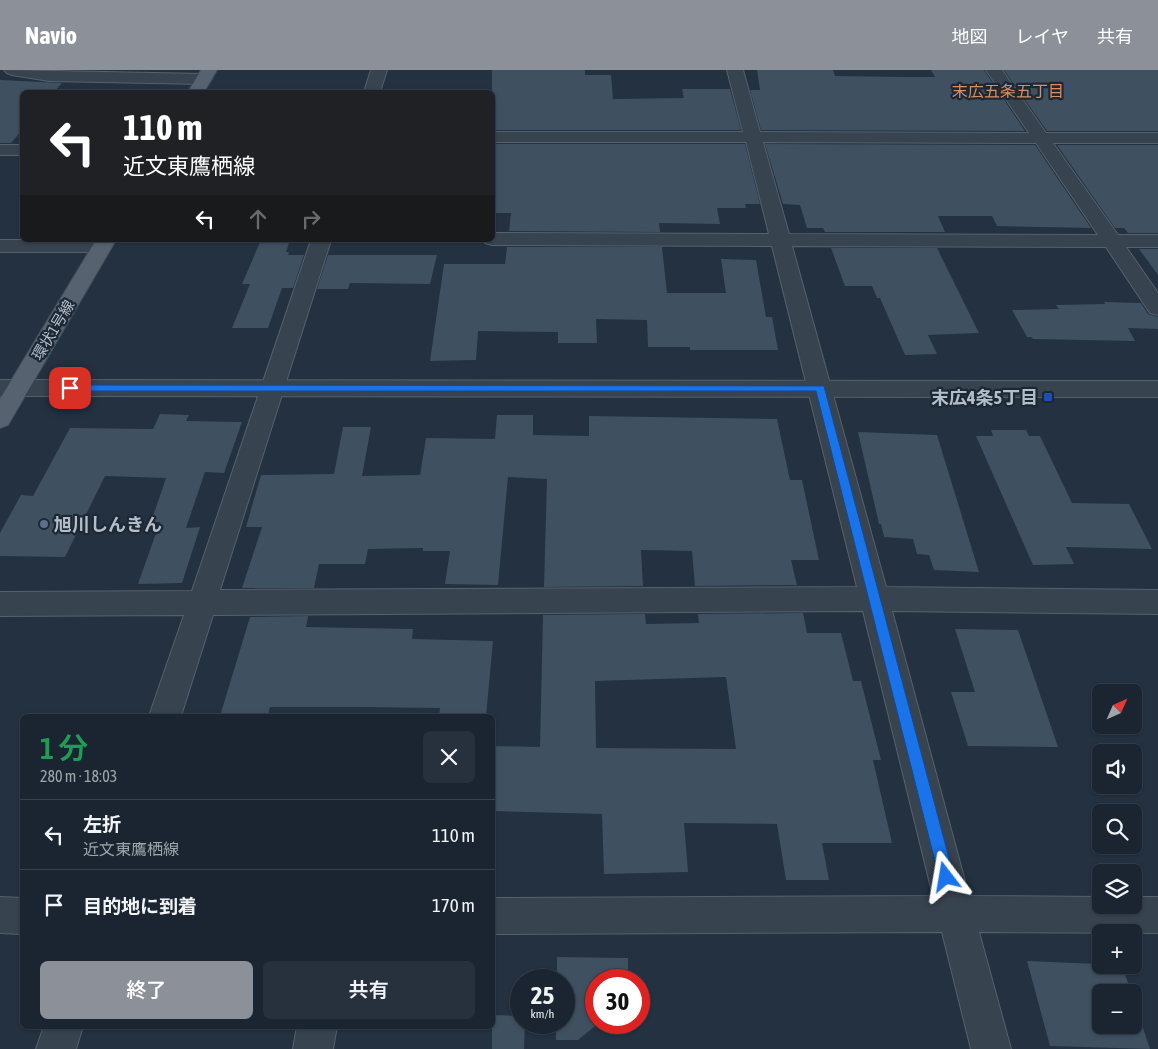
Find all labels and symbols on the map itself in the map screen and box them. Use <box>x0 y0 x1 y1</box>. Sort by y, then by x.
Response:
district label: 末広五条五丁目 <box>952 82 1064 100</box>
street label: 環状1号線 <box>28 297 78 363</box>
pin <box>49 367 91 409</box>
place label: 末広4条5丁目 <box>931 387 1038 408</box>
marker: 末広4条5丁目 <box>1042 391 1054 403</box>
place label: 旭川しんきん <box>54 514 162 535</box>
marker: 旭川しんきん <box>38 518 50 530</box>
north arrow <box>1092 684 1142 734</box>
position arrow <box>919 850 971 902</box>
speed limit sign: 30 <box>585 969 650 1034</box>

